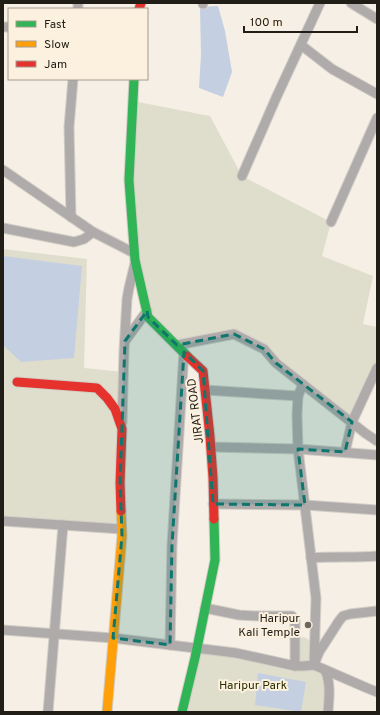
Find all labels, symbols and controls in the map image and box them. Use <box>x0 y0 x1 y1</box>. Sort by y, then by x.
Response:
legend <box>8 8 148 80</box>
scale bar <box>244 8 357 34</box>
text: 100 m <box>250 15 283 31</box>
text: Fast <box>44 17 66 33</box>
text: Slow <box>44 37 70 53</box>
text: Jam <box>44 57 67 73</box>
street label: JIRAT ROAD <box>184 377 208 445</box>
place label: Haripur Kali Temple <box>238 611 300 641</box>
marker: Haripur Kali Temple <box>303 620 313 630</box>
park label: Haripur Park <box>219 678 287 694</box>

